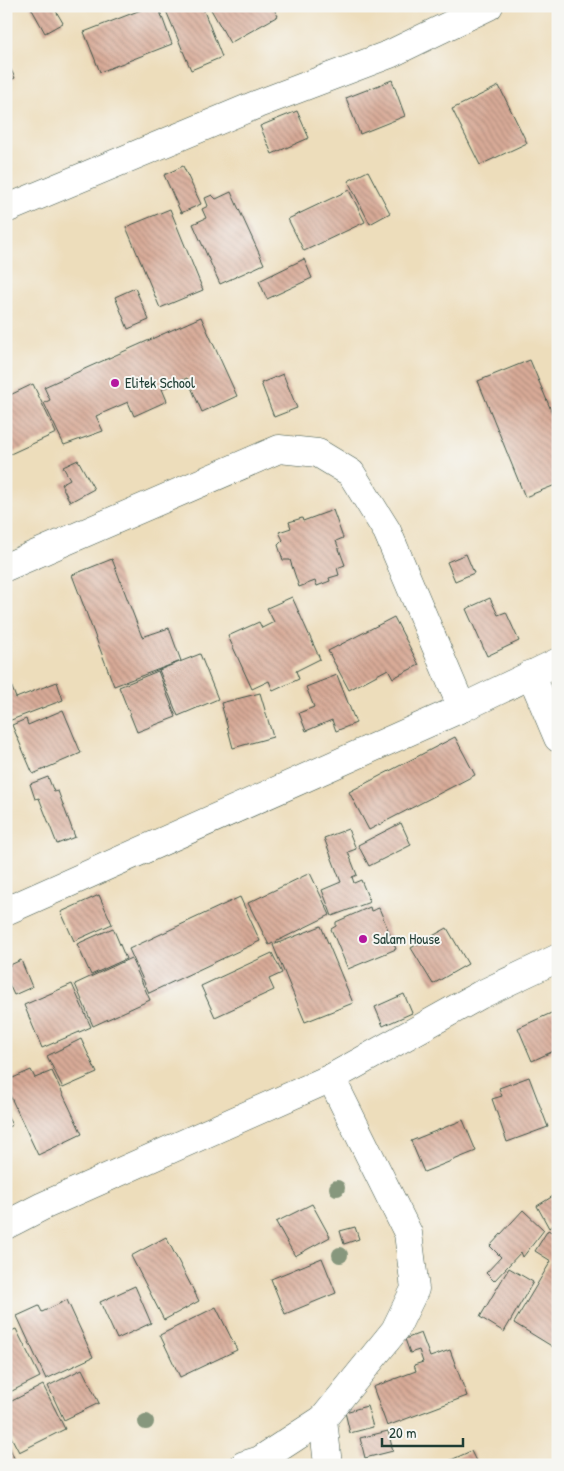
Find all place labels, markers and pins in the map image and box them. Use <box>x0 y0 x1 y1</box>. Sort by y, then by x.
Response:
place label: Elitek School <box>125 372 195 393</box>
marker: Elitek School <box>109 377 121 389</box>
place label: Salam House <box>373 928 440 949</box>
marker: Salam House <box>357 933 369 945</box>

